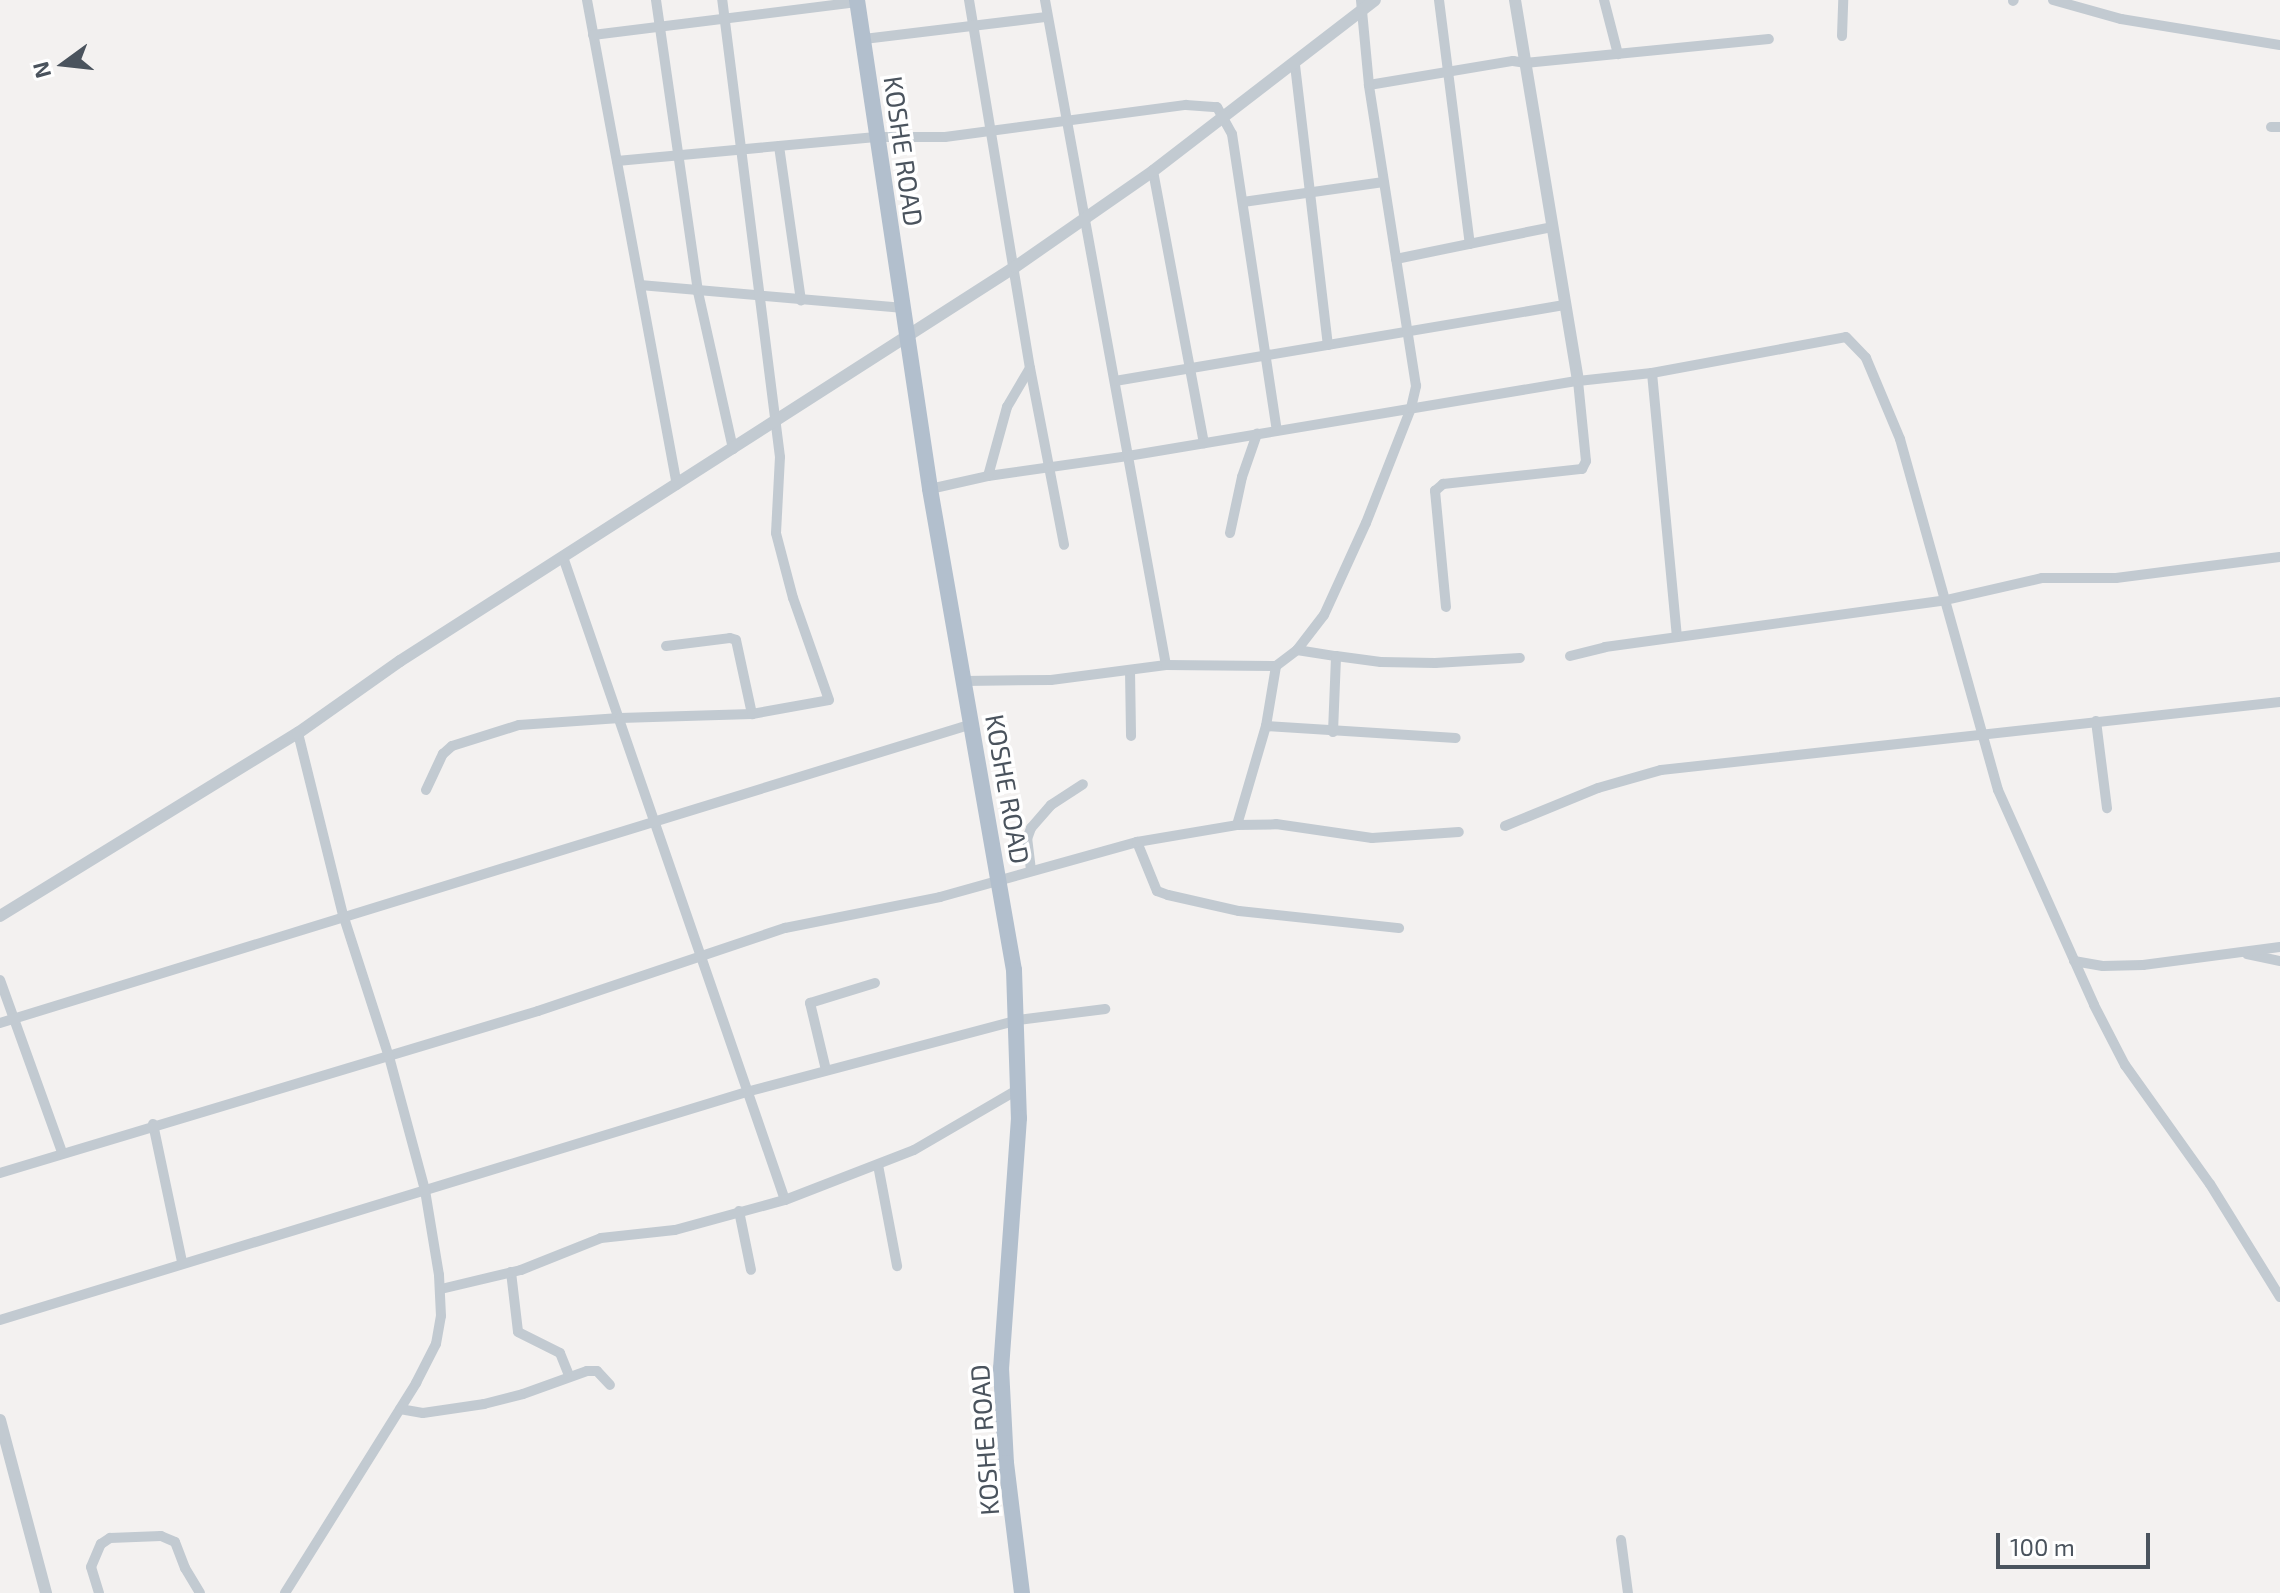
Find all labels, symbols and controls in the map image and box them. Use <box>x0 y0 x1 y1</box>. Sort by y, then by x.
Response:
north arrow <box>24 24 104 104</box>
text: N <box>26 59 55 81</box>
street label: KOSHE ROAD <box>878 74 930 228</box>
street label: KOSHE ROAD <box>980 712 1036 866</box>
street label: KOSHE ROAD <box>963 1363 1005 1517</box>
scale bar <box>2000 1517 2154 1567</box>
text: 100 m <box>2010 1532 2075 1561</box>

